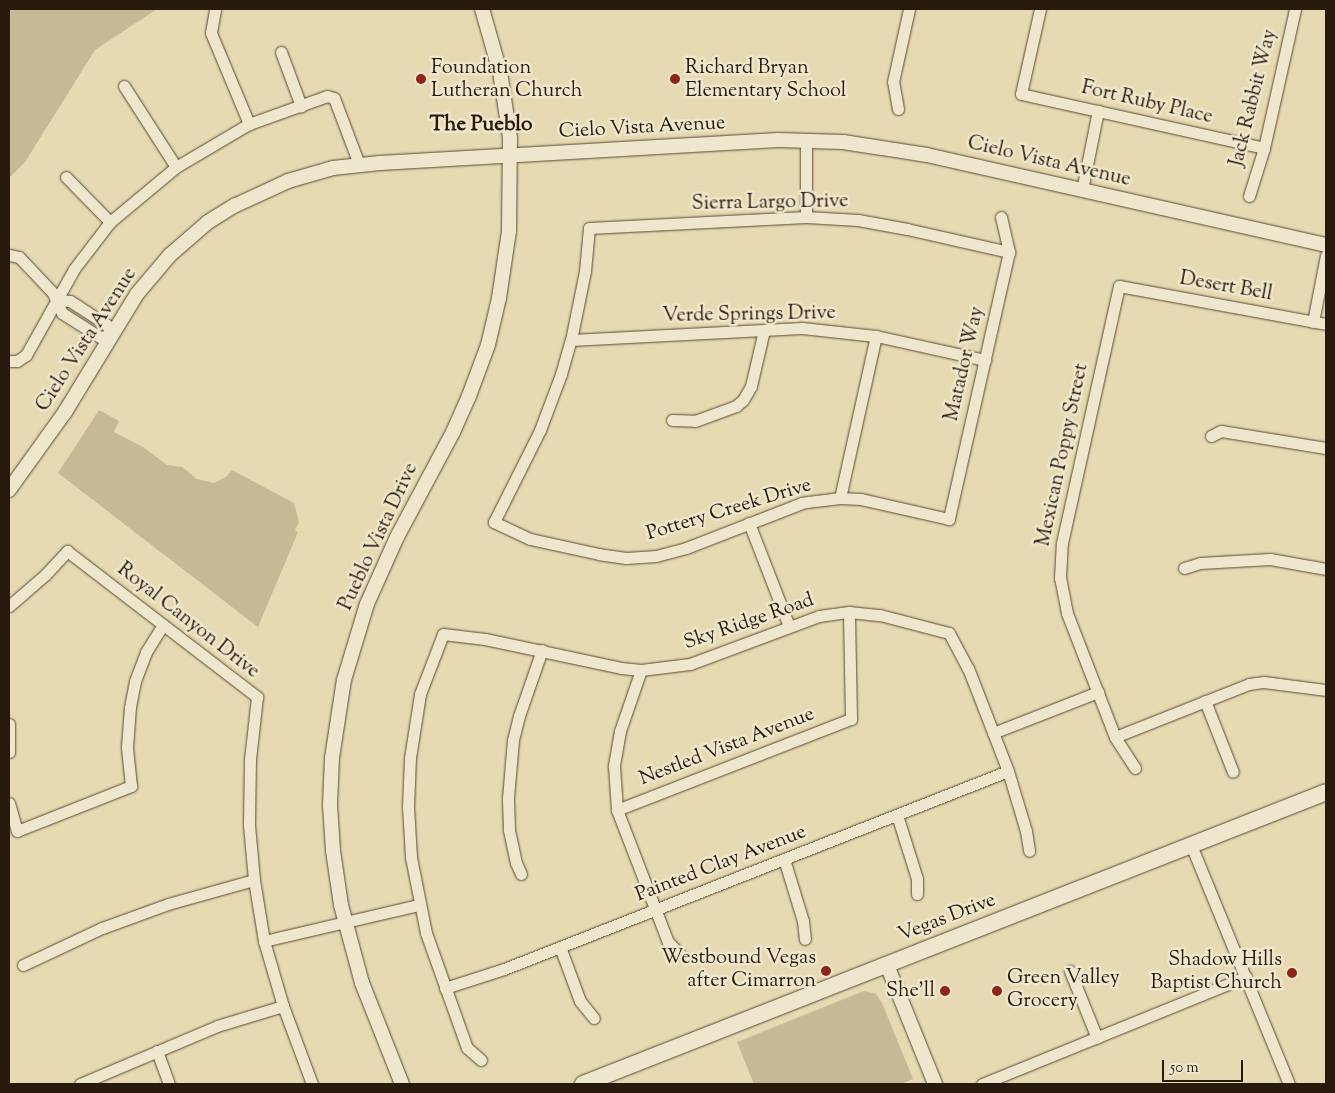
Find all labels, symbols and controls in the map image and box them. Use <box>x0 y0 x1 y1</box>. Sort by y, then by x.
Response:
street label: Jack Rabbit Way <box>1225 27 1283 169</box>
place label: Foundation Lutheran Church <box>431 56 582 103</box>
place label: Richard Bryan Elementary School <box>685 56 846 103</box>
marker: Foundation Lutheran Church <box>415 73 427 85</box>
marker: Richard Bryan Elementary School <box>669 73 681 85</box>
street label: Fort Ruby Place <box>1079 76 1215 130</box>
district label: The Pueblo <box>430 112 532 138</box>
street label: Cielo Vista Avenue <box>558 112 726 144</box>
street label: Cielo Vista Avenue <box>965 132 1133 192</box>
street label: Sierra Largo Drive <box>691 190 849 216</box>
street label: Cielo Vista Avenue <box>31 263 143 417</box>
street label: Desert Bell <box>1178 267 1274 307</box>
street label: Verde Springs Drive <box>662 301 836 329</box>
street label: Matador Way <box>940 304 990 424</box>
street label: Mexican Poppy Street <box>1032 361 1094 549</box>
street label: Pueblo Vista Drive <box>334 459 424 615</box>
street label: Pottery Creek Drive <box>644 474 814 546</box>
street label: Royal Canyon Drive <box>112 558 264 684</box>
street label: Sky Ridge Road <box>681 589 817 655</box>
street label: Nestled Vista Avenue <box>636 703 818 791</box>
street label: Painted Clay Avenue <box>632 820 810 908</box>
street label: Vegas Drive <box>895 888 999 948</box>
place label: Westbound Vegas after Cimarron <box>661 947 816 994</box>
place label: Shadow Hills Baptist Church <box>1151 949 1282 996</box>
marker: Westbound Vegas after Cimarron <box>820 965 832 977</box>
place label: Green Valley Grocery <box>1007 967 1120 1014</box>
marker: Shadow Hills Baptist Church <box>1286 967 1298 979</box>
place label: She’ll <box>886 979 935 1003</box>
marker: She’ll <box>939 985 951 997</box>
marker: Green Valley Grocery <box>991 985 1003 997</box>
scale bar <box>1165 1050 1246 1082</box>
text: 50 m <box>1170 1058 1199 1079</box>

